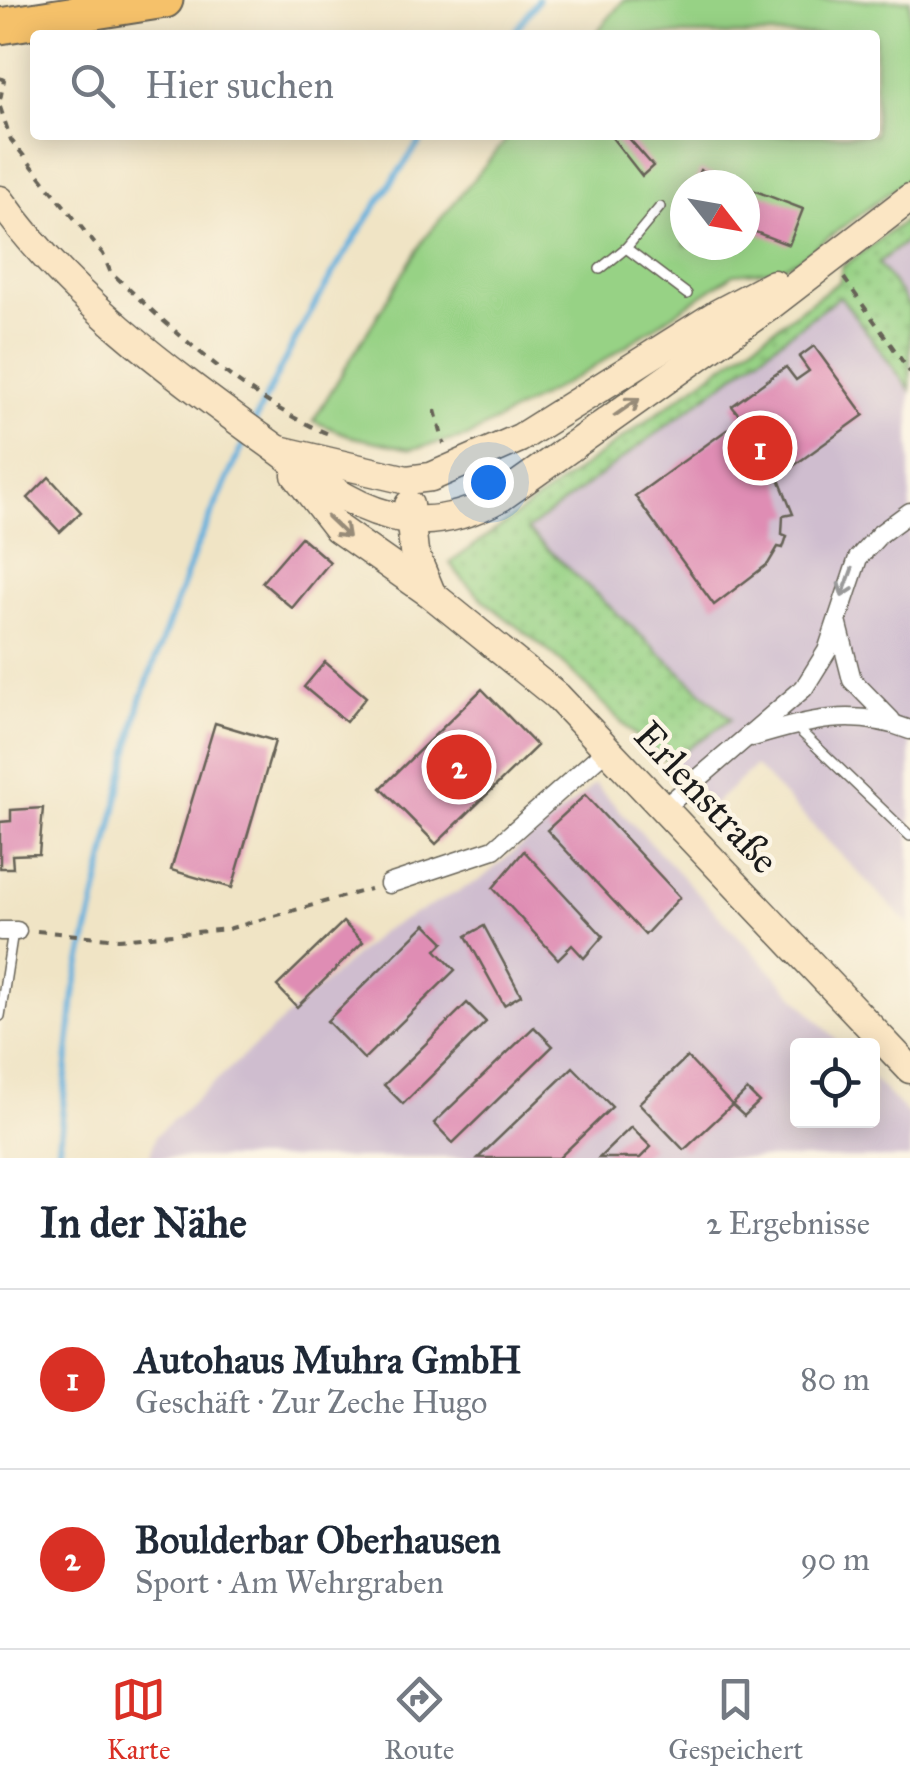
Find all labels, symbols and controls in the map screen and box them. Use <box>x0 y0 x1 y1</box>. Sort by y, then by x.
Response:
search box <box>30 30 880 140</box>
icon: search <box>65 58 120 113</box>
text: Hier suchen <box>145 62 334 108</box>
north arrow <box>670 170 760 260</box>
one-way arrow <box>612 397 640 418</box>
pin: 1 <box>728 410 792 486</box>
your location <box>463 457 514 508</box>
one-way arrow <box>326 515 350 539</box>
one-way arrow <box>837 567 855 598</box>
street label: Erlenstraße <box>624 711 789 884</box>
pin: 2 <box>426 730 492 804</box>
map controls <box>790 1038 880 1128</box>
button: locate <box>790 1038 880 1128</box>
text: In der Nähe <box>40 1197 247 1249</box>
text: 2 Ergebnisse <box>706 1204 870 1243</box>
text: Autohaus Muhra GmbH <box>135 1337 521 1383</box>
text: 1 <box>66 1360 79 1399</box>
text: 80 m <box>801 1360 870 1399</box>
text: Geschäft · Zur Zeche Hugo <box>135 1383 487 1422</box>
text: Boulderbar Oberhausen <box>135 1517 501 1563</box>
text: 2 <box>65 1540 80 1579</box>
text: 90 m <box>800 1540 870 1579</box>
text: Sport · Am Wehrgraben <box>135 1563 444 1602</box>
tab: Karte <box>107 1672 171 1767</box>
tab: Route <box>384 1672 455 1767</box>
tab: Gespeichert <box>668 1672 803 1767</box>

